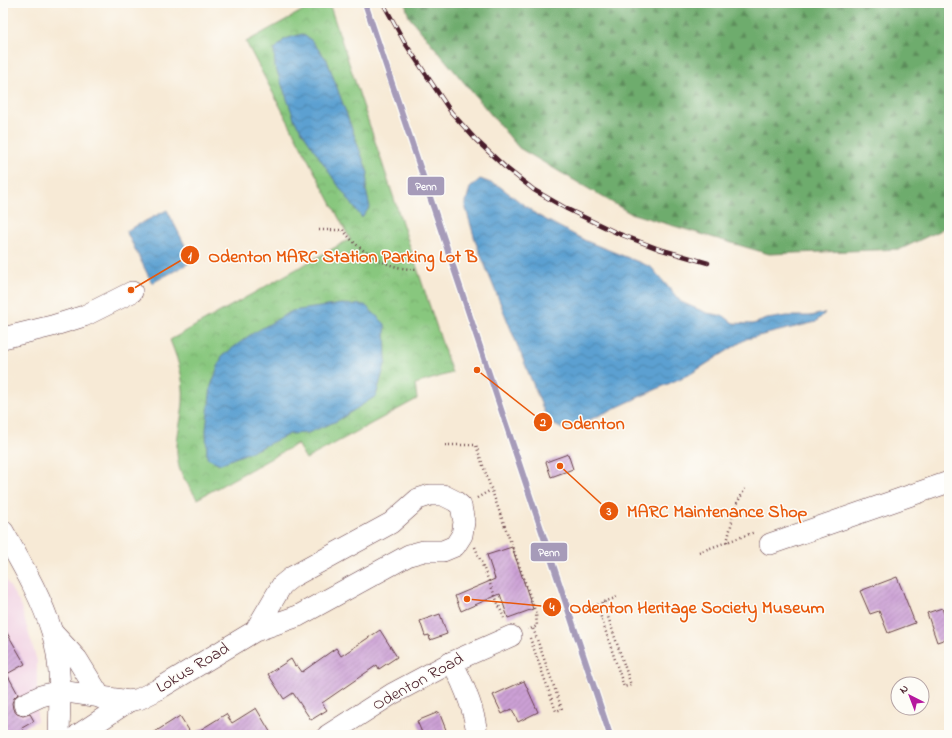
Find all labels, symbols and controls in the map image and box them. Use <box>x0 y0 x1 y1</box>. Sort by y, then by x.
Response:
line badge: Penn <box>407 176 445 196</box>
text: Penn <box>414 179 437 195</box>
callout: Odenton MARC Station Parking Lot B <box>180 240 485 270</box>
text: Odenton MARC Station Parking Lot B <box>208 245 478 272</box>
text: 1 <box>188 248 192 266</box>
callout: Odenton <box>533 407 632 437</box>
text: Odenton <box>561 412 625 438</box>
text: 2 <box>539 414 546 432</box>
callout: MARC Maintenance Shop <box>599 496 816 526</box>
text: MARC Maintenance Shop <box>627 500 808 526</box>
text: 3 <box>606 503 612 521</box>
line badge: Penn <box>530 542 568 562</box>
text: Penn <box>537 545 560 561</box>
callout: Odenton Heritage Society Museum <box>542 592 833 622</box>
text: Odenton Heritage Society Museum <box>570 596 824 623</box>
text: 4 <box>549 599 555 617</box>
street label: Lokus Road <box>152 636 235 700</box>
street label: Odenton Road <box>368 646 469 717</box>
north arrow <box>890 676 930 716</box>
text: N <box>896 681 912 698</box>

